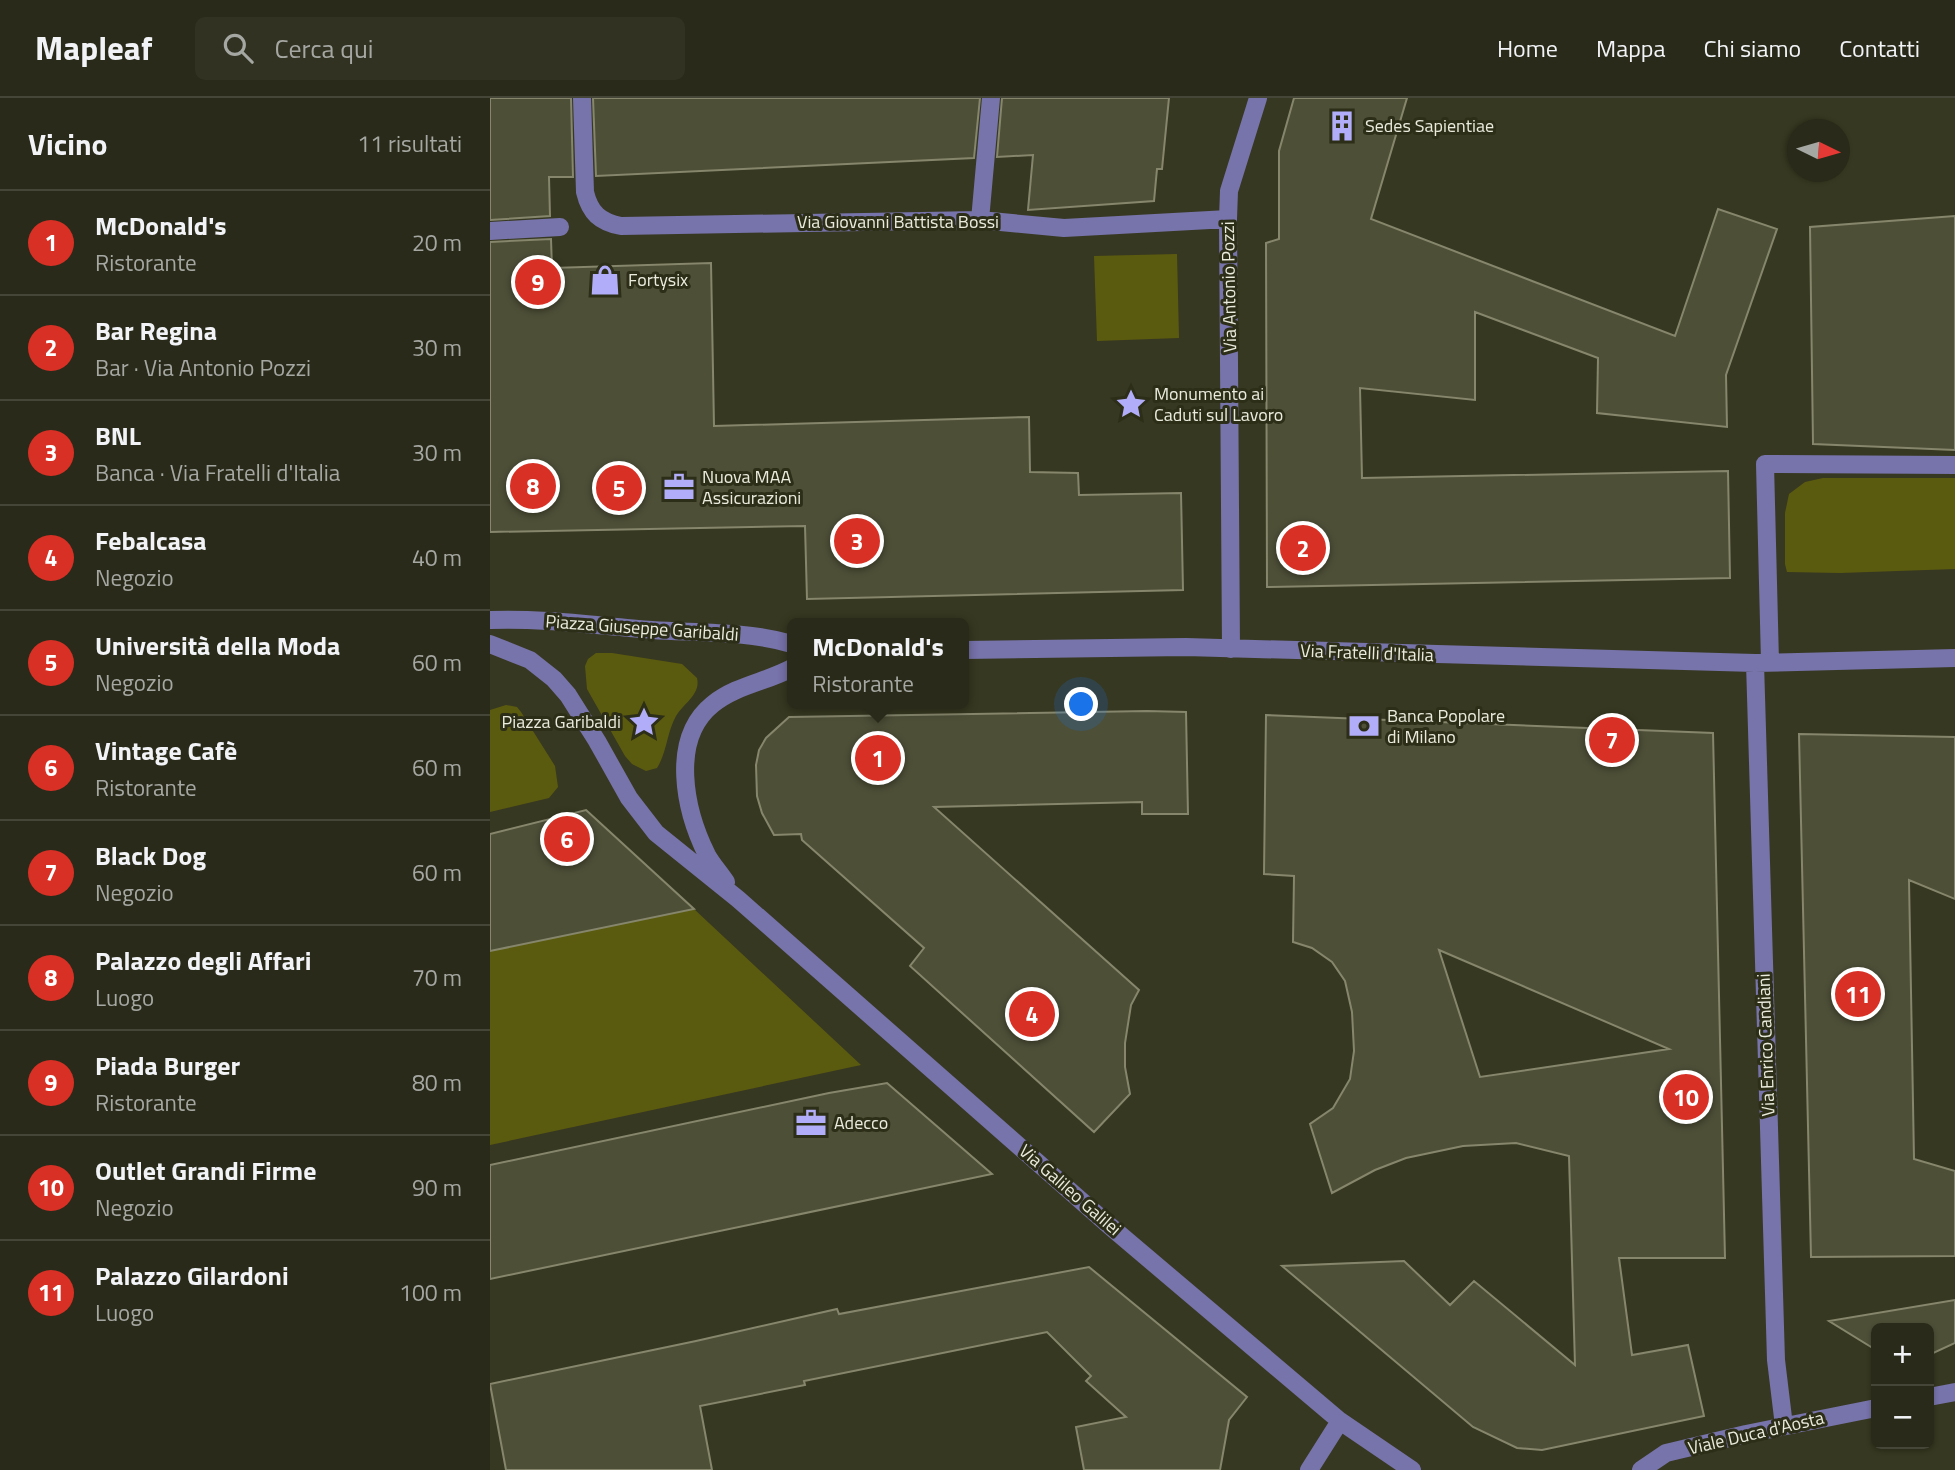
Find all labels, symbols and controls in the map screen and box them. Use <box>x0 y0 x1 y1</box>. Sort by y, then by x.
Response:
search box <box>195 17 685 80</box>
text: Mapleaf <box>35 23 153 73</box>
icon: search <box>219 29 257 67</box>
text: Cerca qui <box>275 29 374 68</box>
text: Home <box>1497 30 1558 66</box>
text: Mappa <box>1596 30 1665 66</box>
text: Chi siamo <box>1703 30 1801 66</box>
text: Contatti <box>1839 30 1920 66</box>
building icon: Sedes Sapientiae <box>1325 109 1359 143</box>
place label: Sedes Sapientiae <box>1365 112 1494 139</box>
north arrow <box>1787 119 1850 182</box>
text: Vicino <box>28 121 108 167</box>
text: 11 risultati <box>357 126 462 161</box>
text: McDonald's <box>95 206 227 245</box>
street label: Via Giovanni Battista Bossi <box>797 208 999 235</box>
street label: Via Antonio Pozzi <box>1214 221 1243 353</box>
text: 1 <box>45 225 57 260</box>
text: 20 m <box>412 225 462 260</box>
text: Ristorante <box>95 245 197 280</box>
pin: 9 <box>515 256 561 308</box>
shop icon: Fortysix <box>588 263 622 297</box>
place label: Fortysix <box>628 266 688 293</box>
text: Bar Regina <box>95 311 217 350</box>
text: 2 <box>45 330 57 365</box>
text: 30 m <box>412 330 462 365</box>
text: Bar · Via Antonio Pozzi <box>95 350 311 385</box>
place label: Monumento ai Caduti sul Lavoro <box>1154 380 1283 428</box>
place icon: Monumento ai Caduti sul Lavoro <box>1114 387 1148 421</box>
text: BNL <box>95 416 141 455</box>
text: 3 <box>45 435 57 470</box>
text: 30 m <box>412 435 462 470</box>
text: Banca · Via Fratelli d'Italia <box>95 455 340 490</box>
pin: 8 <box>510 460 556 512</box>
pin: 5 <box>596 462 642 514</box>
place label: Nuova MAA Assicurazioni <box>702 463 801 511</box>
office icon: Nuova MAA Assicurazioni <box>662 470 696 504</box>
pin: 3 <box>834 515 880 567</box>
text: Febalcasa <box>95 521 207 560</box>
pin: 2 <box>1280 522 1326 574</box>
text: 4 <box>45 540 57 575</box>
text: 40 m <box>412 540 462 575</box>
text: Negozio <box>95 560 174 595</box>
street label: Piazza Giuseppe Garibaldi <box>545 607 739 648</box>
popup <box>787 618 969 709</box>
text: Università della Moda <box>95 626 340 665</box>
text: McDonald's <box>812 627 944 666</box>
street label: Via Fratelli d'Italia <box>1300 637 1434 668</box>
text: 5 <box>45 645 57 680</box>
text: 60 m <box>412 645 462 680</box>
text: Negozio <box>95 665 174 700</box>
text: Ristorante <box>812 666 914 701</box>
your location <box>1064 687 1098 721</box>
place label: Banca Popolare di Milano <box>1387 702 1505 750</box>
place icon: Piazza Garibaldi <box>627 705 661 739</box>
place label: Piazza Garibaldi <box>502 708 621 735</box>
bank icon: Banca Popolare di Milano <box>1347 709 1381 743</box>
pin: 7 <box>1589 714 1635 766</box>
text: Vintage Cafè <box>95 731 237 770</box>
pin: 1 <box>855 732 901 784</box>
text: 6 <box>45 750 57 785</box>
text: 60 m <box>412 750 462 785</box>
text: Ristorante <box>95 770 197 805</box>
pin: 6 <box>544 813 590 865</box>
text: Black Dog <box>95 836 206 875</box>
text: 7 <box>45 855 57 890</box>
text: 60 m <box>412 855 462 890</box>
text: Negozio <box>95 875 174 910</box>
text: Palazzo degli Affari <box>95 941 311 980</box>
text: 8 <box>45 960 57 995</box>
text: 70 m <box>412 960 462 995</box>
pin: 11 <box>1835 968 1881 1020</box>
street label: Via Enrico Candiani <box>1750 973 1781 1117</box>
text: Luogo <box>95 980 154 1015</box>
pin: 4 <box>1009 988 1055 1040</box>
text: Piada Burger <box>95 1046 240 1085</box>
text: 9 <box>45 1065 57 1100</box>
text: 80 m <box>412 1065 462 1100</box>
pin: 10 <box>1663 1071 1709 1123</box>
text: Ristorante <box>95 1085 197 1120</box>
office icon: Adecco <box>794 1106 828 1140</box>
place label: Adecco <box>834 1109 888 1136</box>
street label: Via Galileo Galilei <box>1013 1138 1127 1242</box>
text: Outlet Grandi Firme <box>95 1151 316 1190</box>
text: 10 <box>38 1170 64 1205</box>
text: 90 m <box>412 1170 462 1205</box>
text: Negozio <box>95 1190 174 1225</box>
text: Palazzo Gilardoni <box>95 1256 289 1295</box>
text: 11 <box>38 1275 64 1310</box>
text: 100 m <box>399 1275 462 1310</box>
text: Luogo <box>95 1295 154 1330</box>
map controls <box>1871 1323 1934 1449</box>
button: + <box>1871 1323 1934 1386</box>
button: − <box>1871 1386 1934 1449</box>
street label: Viale Duca d'Aosta <box>1685 1404 1827 1461</box>

